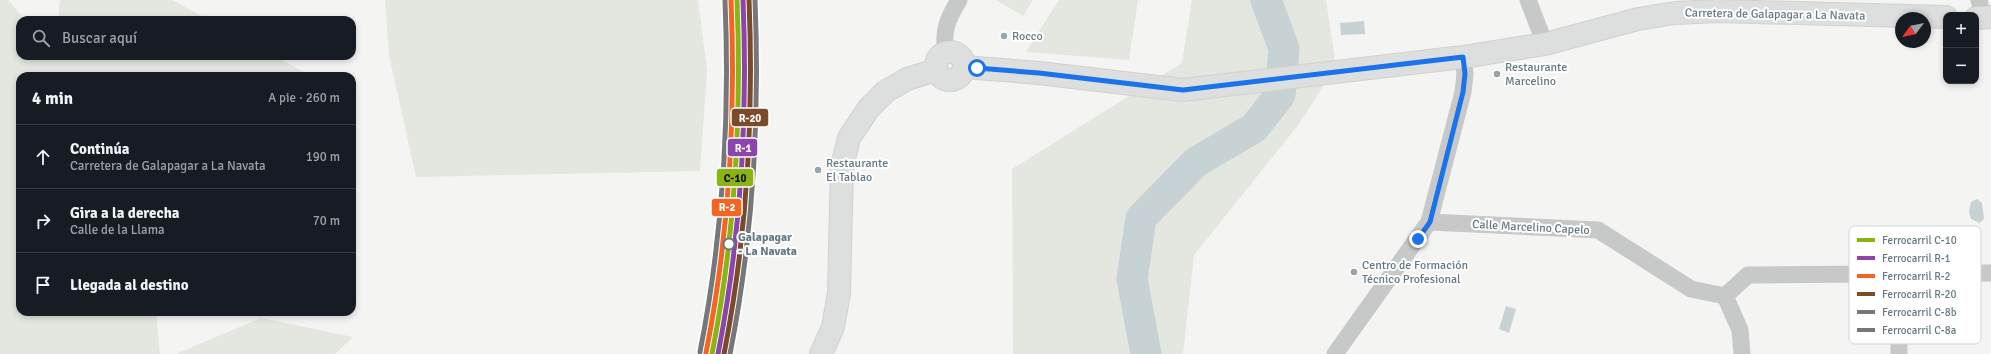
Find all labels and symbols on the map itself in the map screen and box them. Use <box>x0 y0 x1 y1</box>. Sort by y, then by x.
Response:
street label: Carretera de Galapagar a La Navata <box>1685 5 1865 24</box>
north arrow <box>1895 12 1931 48</box>
place label: Rocco <box>1012 29 1043 44</box>
marker: Rocco <box>999 31 1009 41</box>
route start <box>968 59 986 77</box>
place label: Restaurante Marcelino <box>1505 60 1567 89</box>
marker: Restaurante Marcelino <box>1492 69 1502 79</box>
line badge: R-20 <box>731 108 769 127</box>
text: R-20 <box>739 112 761 125</box>
line badge: R-1 <box>727 138 758 157</box>
text: R-1 <box>735 142 751 155</box>
place label: Restaurante El Tablao <box>826 156 888 185</box>
marker: Restaurante El Tablao <box>813 165 823 175</box>
line badge: C-10 <box>716 168 754 187</box>
text: C-10 <box>724 172 746 185</box>
line badge: R-2 <box>711 198 742 217</box>
text: R-2 <box>719 201 735 214</box>
street label: Calle Marcelino Capelo <box>1472 217 1590 238</box>
legend <box>1849 226 1981 344</box>
place label: Galapagar - La Navata <box>738 230 797 259</box>
route end <box>1409 230 1427 248</box>
text: Ferrocarril C-10 <box>1882 234 1957 247</box>
marker: Galapagar - La Navata <box>722 237 736 251</box>
text: Ferrocarril R-1 <box>1882 252 1951 265</box>
place label: Centro de Formación Técnico Profesional <box>1362 258 1468 287</box>
marker: Centro de Formación Técnico Profesional <box>1349 267 1359 277</box>
text: Ferrocarril R-2 <box>1882 270 1951 283</box>
text: Ferrocarril R-20 <box>1882 288 1956 301</box>
text: Ferrocarril C-8b <box>1882 306 1957 319</box>
text: Ferrocarril C-8a <box>1882 324 1957 337</box>

